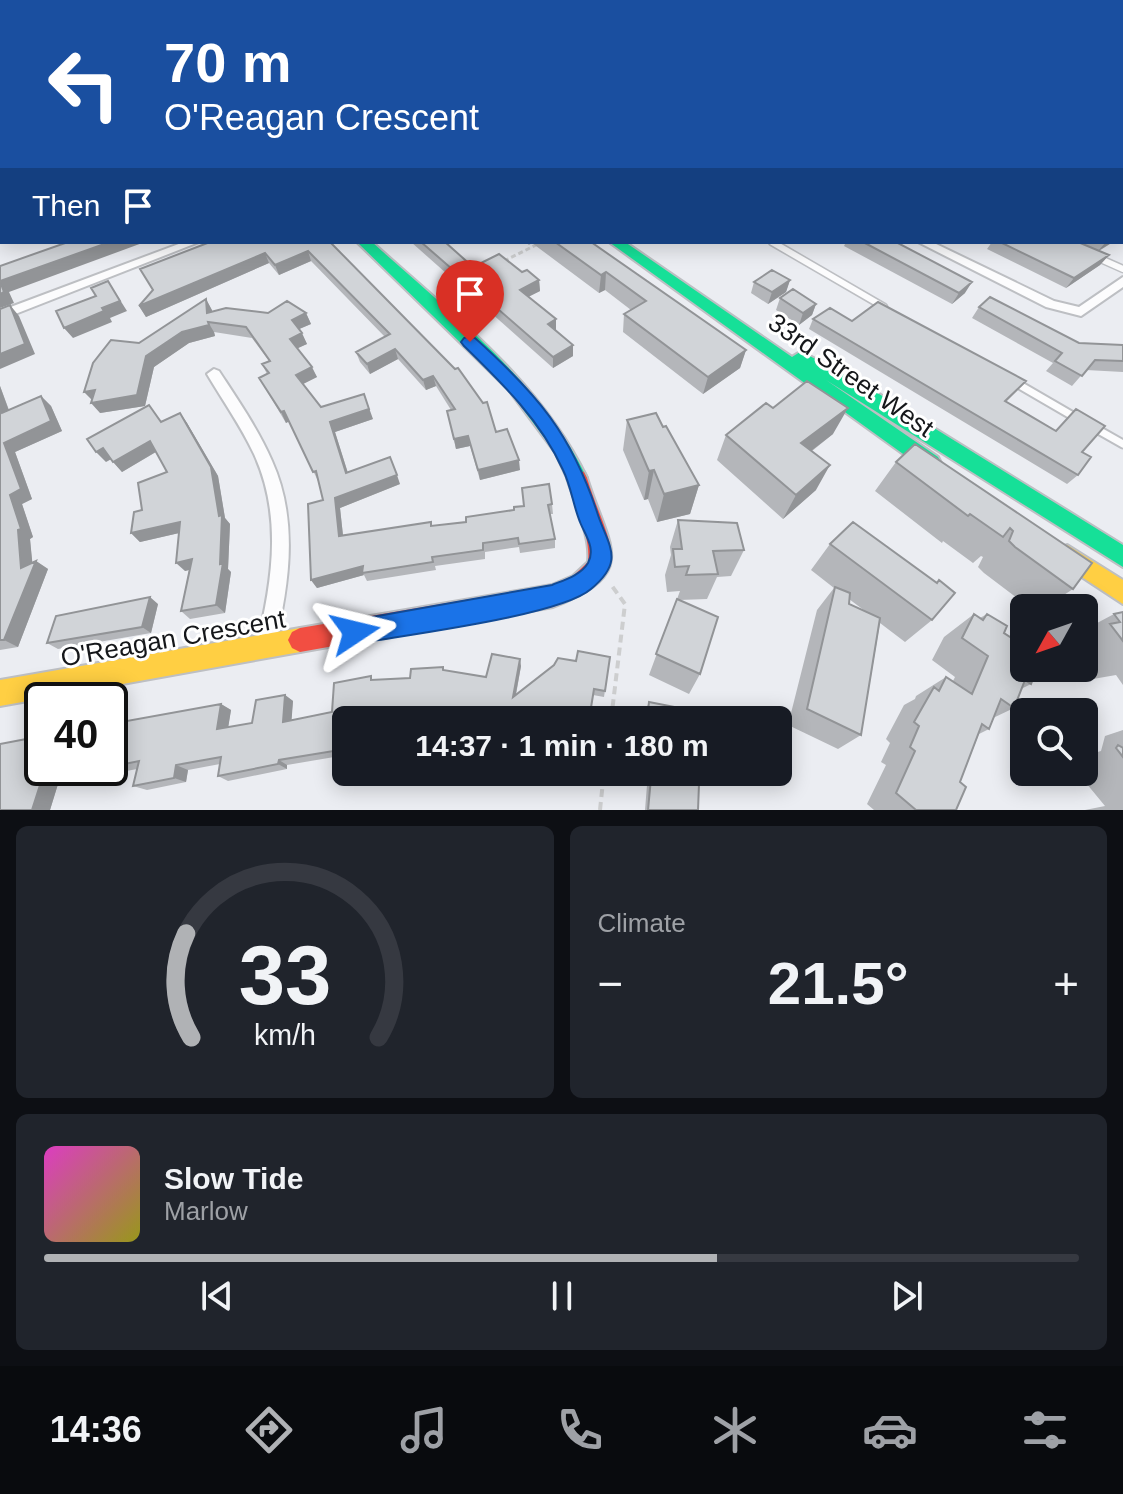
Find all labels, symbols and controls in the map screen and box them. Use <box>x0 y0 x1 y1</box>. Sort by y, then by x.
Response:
text: 70 m <box>164 31 292 94</box>
icon: left <box>32 32 136 136</box>
text: O'Reagan Crescent <box>164 97 479 138</box>
icon: arrive <box>116 184 160 228</box>
text: Then <box>32 189 100 222</box>
pin <box>436 260 504 342</box>
icon: arrive <box>448 272 492 316</box>
street label: 33rd Street West <box>763 307 940 444</box>
position arrow <box>313 590 397 674</box>
north arrow <box>1010 594 1098 682</box>
map controls <box>1010 594 1098 786</box>
street label: O'Reagan Crescent <box>58 603 288 673</box>
speed limit sign: 40 <box>24 682 128 786</box>
button: search <box>1010 698 1098 786</box>
text: 14:37 · 1 min · 180 m <box>415 729 709 762</box>
text: Climate <box>598 908 686 938</box>
text: 33 <box>238 929 331 1022</box>
text: 21.5° <box>768 950 909 1017</box>
text: − <box>598 959 623 1008</box>
text: + <box>1053 959 1079 1008</box>
text: km/h <box>254 1019 316 1051</box>
text: Slow Tide <box>164 1162 303 1195</box>
text: Marlow <box>164 1196 248 1226</box>
icon: previous <box>195 1274 239 1318</box>
icon: pause <box>540 1274 584 1318</box>
icon: next <box>885 1274 929 1318</box>
icon: directions <box>241 1402 297 1458</box>
icon: music <box>396 1402 452 1458</box>
icon: phone <box>552 1402 608 1458</box>
icon: climate <box>707 1402 763 1458</box>
icon: car <box>862 1402 918 1458</box>
icon: filters <box>1017 1402 1073 1458</box>
text: 14:36 <box>50 1409 142 1450</box>

